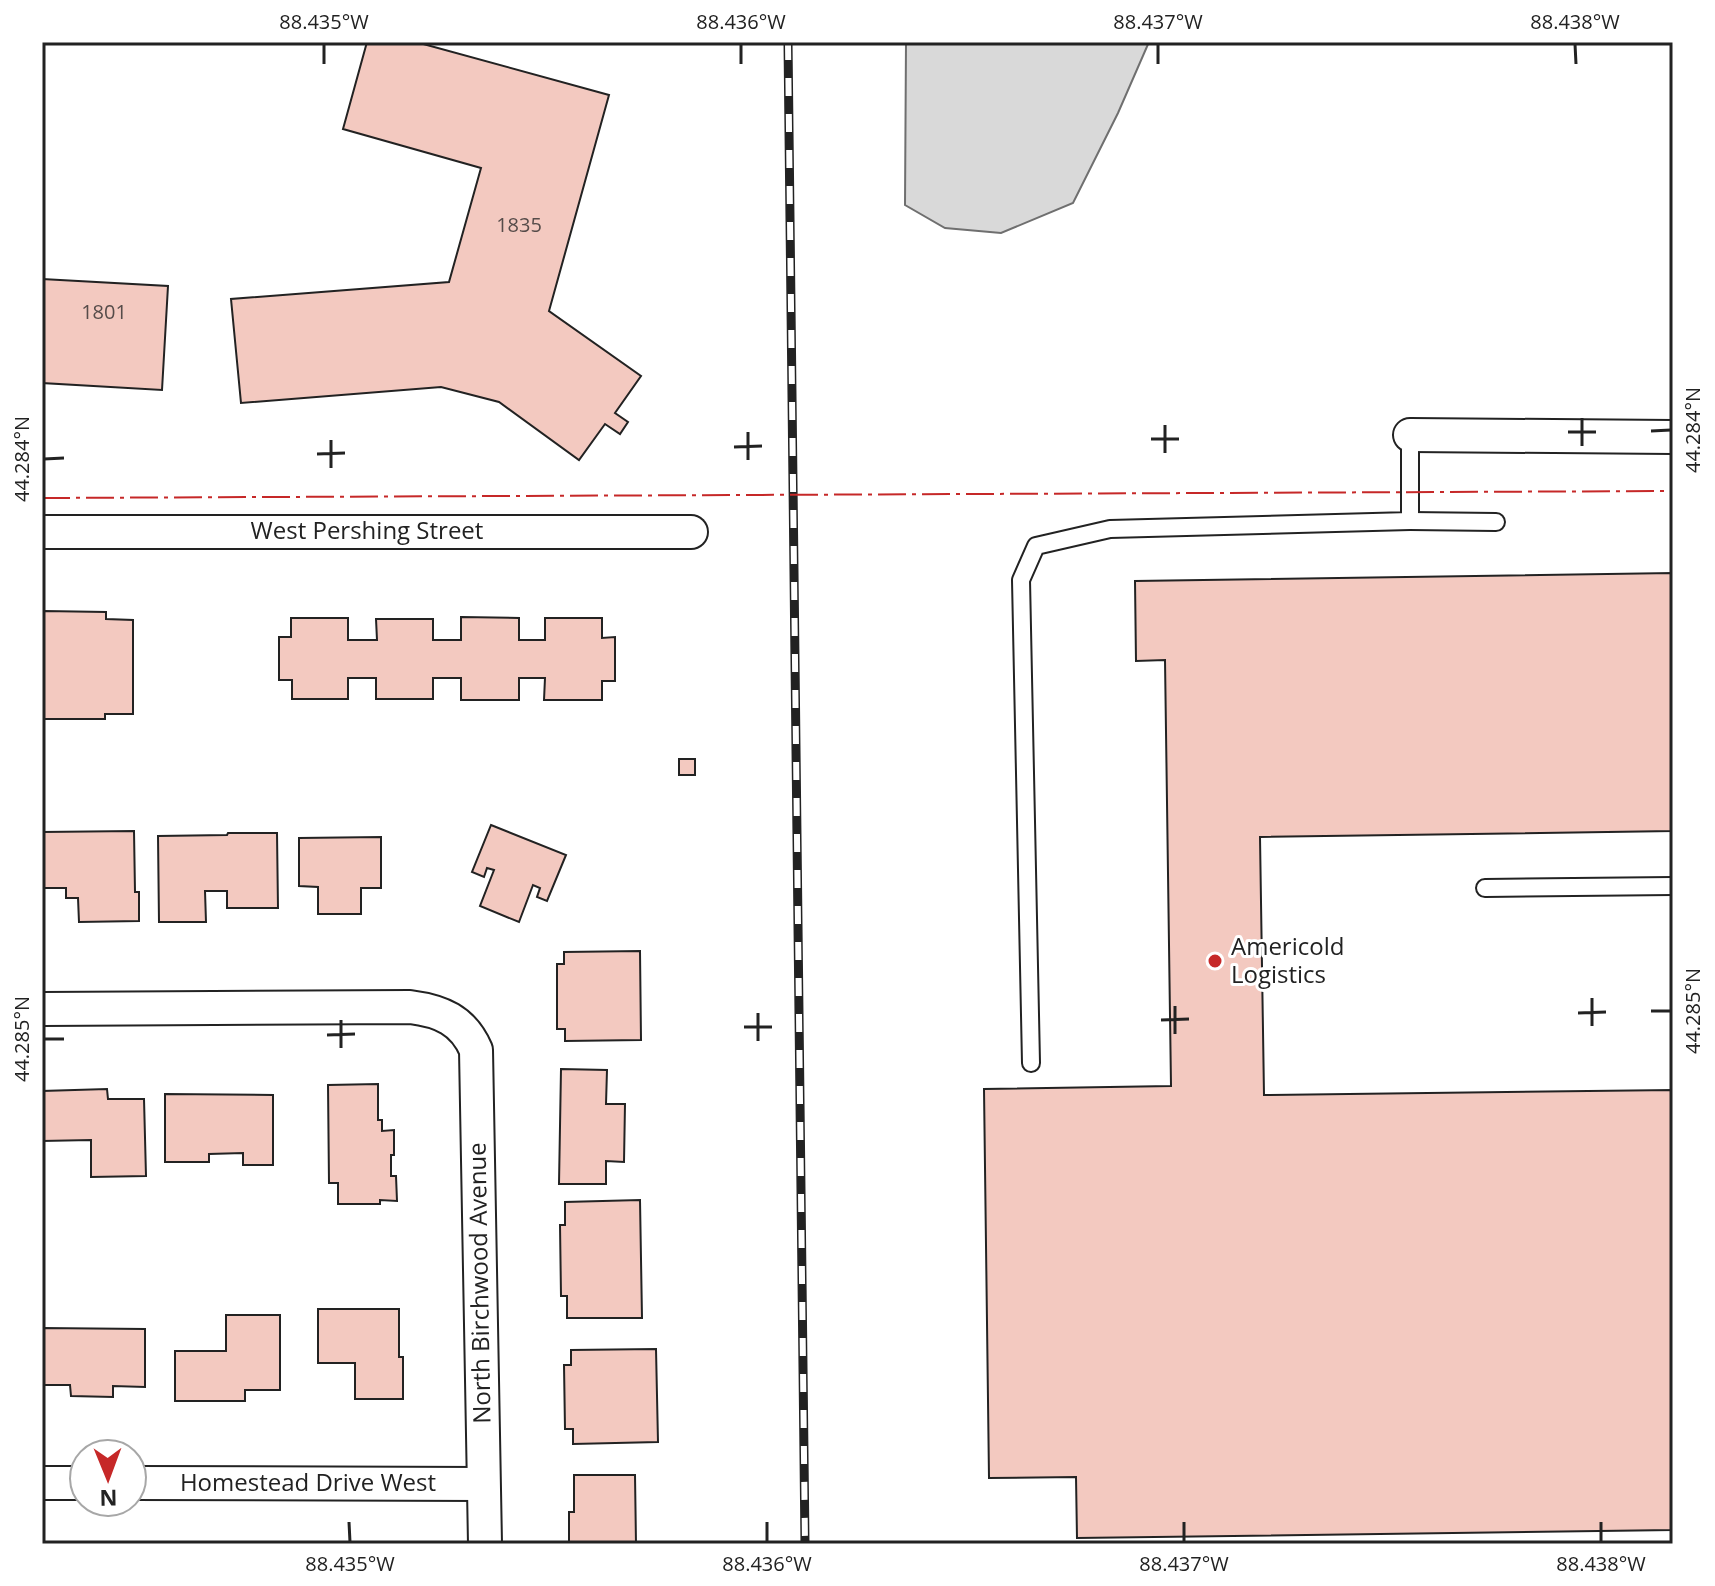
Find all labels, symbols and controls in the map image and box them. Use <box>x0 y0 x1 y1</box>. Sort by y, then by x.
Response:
text: 88.435°W <box>279 8 369 35</box>
text: 88.436°W <box>696 8 786 35</box>
text: 88.437°W <box>1113 8 1203 35</box>
text: 88.438°W <box>1530 8 1620 35</box>
house number: 1835 <box>496 211 542 238</box>
house number: 1801 <box>81 298 127 325</box>
text: 44.284°N <box>1679 387 1706 473</box>
text: 44.284°N <box>8 416 35 502</box>
street label: West Pershing Street <box>251 513 483 546</box>
place label: Americold Logistics <box>1231 929 1344 990</box>
marker: Americold Logistics <box>1206 952 1224 970</box>
text: 44.285°N <box>1679 968 1706 1054</box>
text: 44.285°N <box>8 996 35 1082</box>
street label: North Birchwood Avenue <box>460 1142 497 1424</box>
north arrow <box>68 1438 148 1518</box>
street label: Homestead Drive West <box>180 1465 436 1498</box>
text: N <box>99 1484 118 1514</box>
text: 88.435°W <box>305 1550 395 1577</box>
text: 88.436°W <box>722 1550 812 1577</box>
text: 88.437°W <box>1139 1550 1229 1577</box>
text: 88.438°W <box>1556 1550 1646 1577</box>

